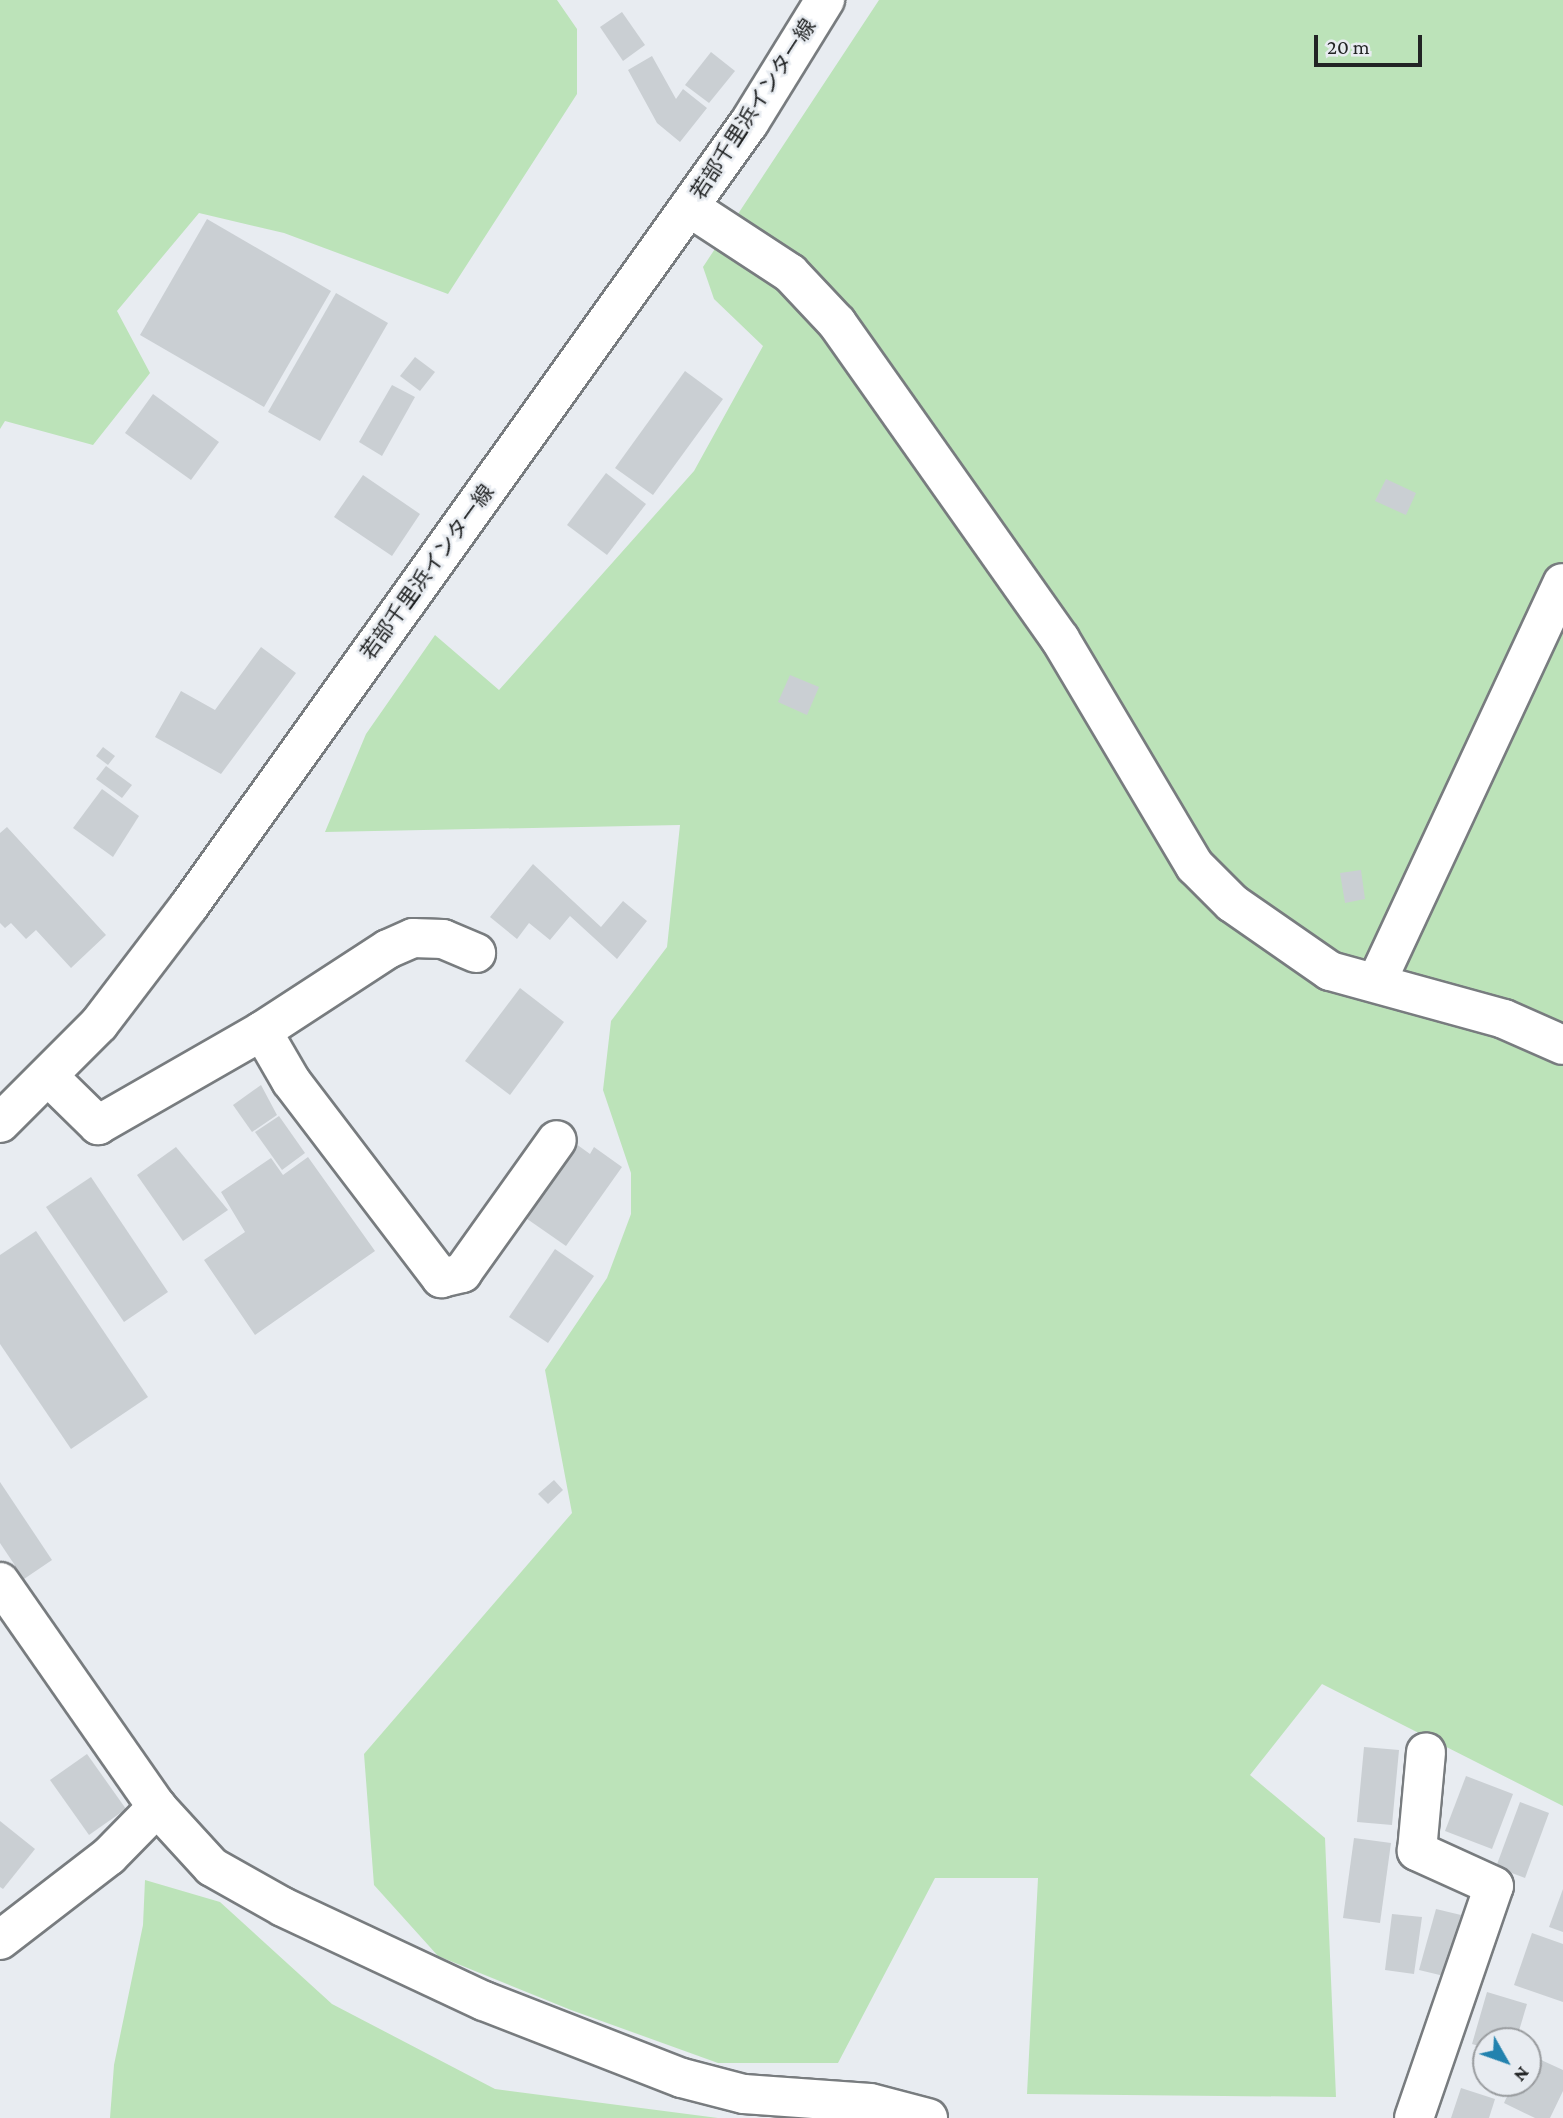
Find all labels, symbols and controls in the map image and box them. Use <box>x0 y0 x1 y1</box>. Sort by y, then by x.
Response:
street label: 若部千里浜インター線 <box>685 14 821 204</box>
scale bar <box>1318 21 1426 65</box>
text: 20 m <box>1327 35 1370 59</box>
street label: 若部千里浜インター線 <box>355 480 499 664</box>
north arrow <box>1472 2027 1542 2097</box>
text: N <box>1510 2063 1534 2086</box>

